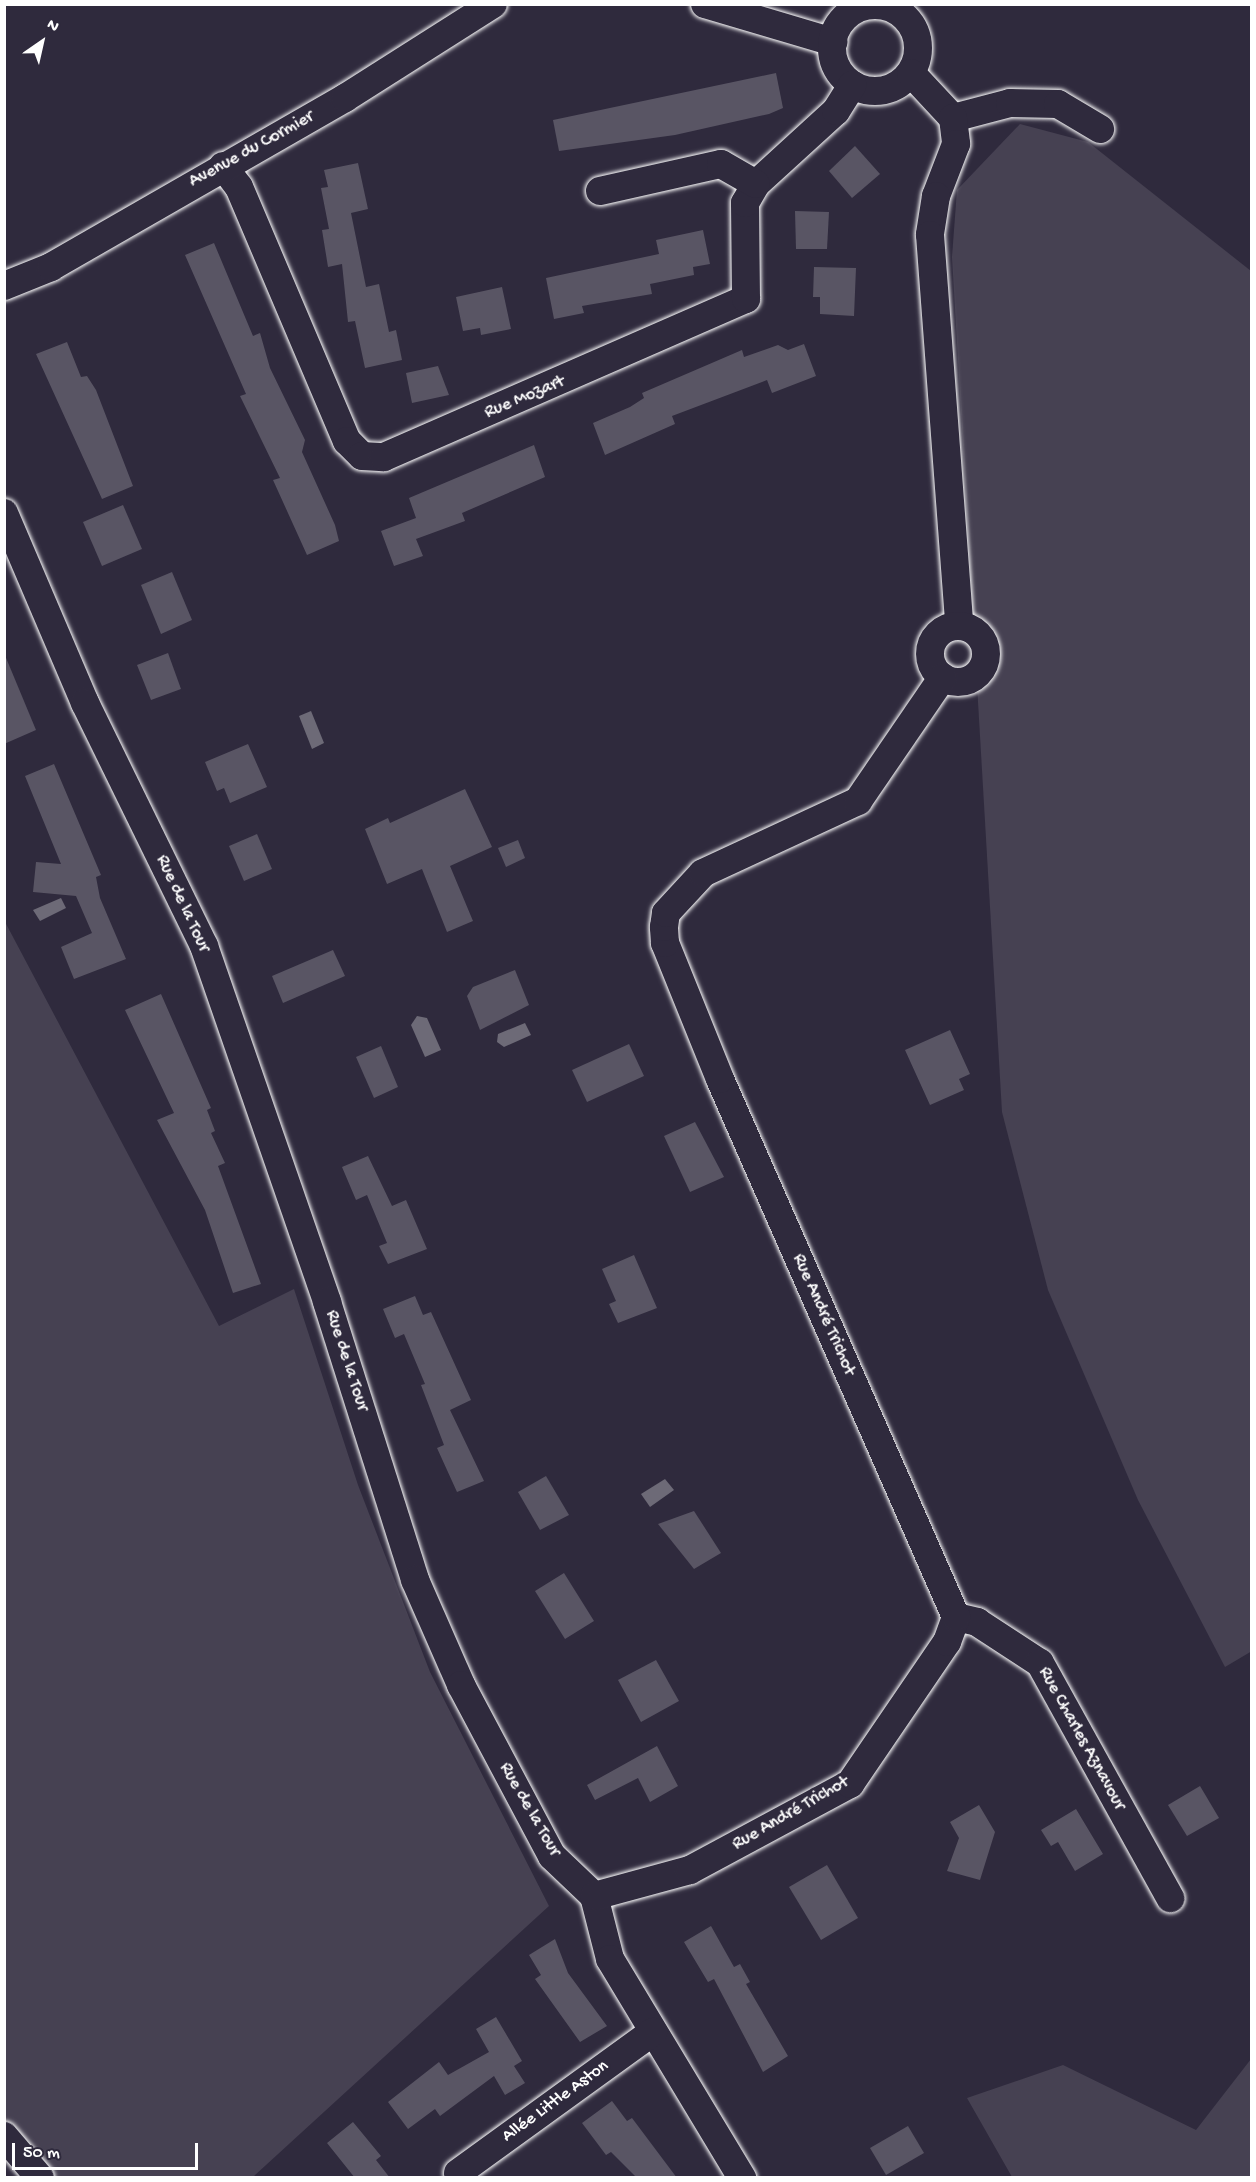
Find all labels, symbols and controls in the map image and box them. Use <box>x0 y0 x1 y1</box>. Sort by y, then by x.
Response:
north arrow <box>12 12 72 72</box>
text: N <box>43 16 62 37</box>
street label: Avenue du Cormier <box>186 107 318 193</box>
street label: Rue Mozart <box>482 371 568 425</box>
street label: Rue de la Tour <box>150 852 214 956</box>
street label: Rue André Trichot <box>787 1251 859 1379</box>
street label: Rue de la Tour <box>320 1308 372 1414</box>
street label: Rue Charles Aznavour <box>1033 1664 1129 1814</box>
street label: Rue de la Tour <box>493 1759 565 1861</box>
street label: Rue André Trichot <box>729 1772 853 1856</box>
street label: Allée Little Aston <box>498 2056 614 2148</box>
scale bar <box>15 2131 201 2169</box>
text: 50 m <box>23 2143 60 2164</box>

